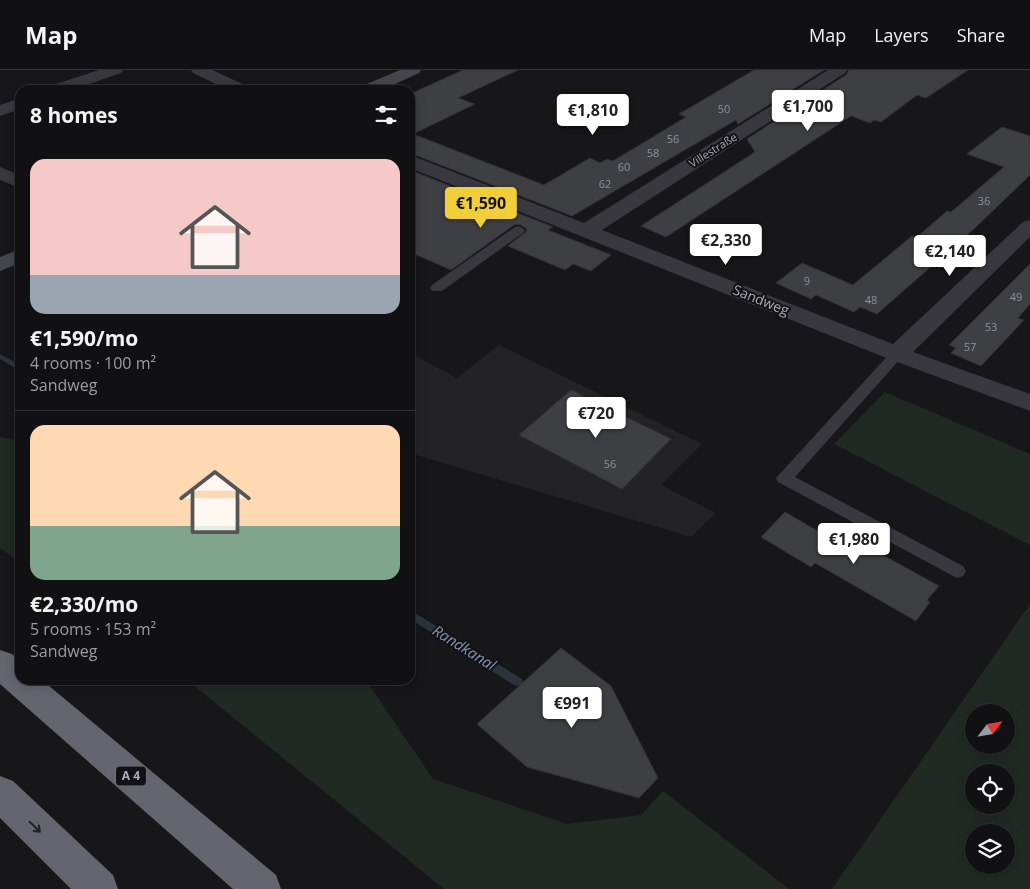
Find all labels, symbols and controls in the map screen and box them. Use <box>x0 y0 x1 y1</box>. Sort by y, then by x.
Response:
text: Map <box>25 18 77 51</box>
text: Map <box>809 23 846 47</box>
text: Layers <box>874 23 929 47</box>
text: Share <box>957 23 1005 47</box>
pin: €1,700 <box>767 90 849 132</box>
pin: €1,810 <box>552 93 634 136</box>
text: €1,700 <box>783 95 833 117</box>
text: €1,810 <box>568 99 618 121</box>
text: 8 homes <box>30 101 118 129</box>
icon: filters <box>372 101 400 129</box>
house number: 50 <box>718 101 730 116</box>
street label: Villestraße <box>686 129 740 170</box>
house number: 56 <box>667 131 679 146</box>
house number: 58 <box>647 145 659 160</box>
house number: 60 <box>618 159 630 174</box>
house number: 62 <box>599 176 611 191</box>
pin: €1,590 <box>440 186 522 229</box>
icon: home <box>170 192 260 282</box>
text: €1,590 <box>456 192 506 214</box>
house number: 36 <box>978 193 990 208</box>
pin: €2,330 <box>685 224 767 266</box>
text: €2,330 <box>701 229 751 251</box>
pin: €2,140 <box>909 234 991 277</box>
text: €2,140 <box>925 240 975 262</box>
house number: 9 <box>804 273 810 288</box>
street label: Sandweg <box>730 280 792 320</box>
house number: 49 <box>1010 289 1022 304</box>
house number: 48 <box>865 292 877 307</box>
house number: 53 <box>985 319 997 334</box>
text: €1,590/mo <box>30 324 138 352</box>
house number: 57 <box>964 339 976 354</box>
text: 4 rooms · 100 m² <box>30 352 156 374</box>
text: Sandweg <box>30 374 97 396</box>
pin: €720 <box>566 396 626 439</box>
text: €720 <box>578 402 614 424</box>
house number: 56 <box>604 456 616 471</box>
icon: home <box>170 457 260 547</box>
pin: €1,980 <box>813 522 895 565</box>
text: €1,980 <box>829 528 879 550</box>
text: €2,330/mo <box>30 590 138 618</box>
text: 5 rooms · 153 m² <box>30 618 156 640</box>
water label: Randkanal <box>429 620 501 675</box>
text: Sandweg <box>30 640 97 662</box>
pin: €991 <box>542 686 602 729</box>
text: €991 <box>554 692 590 714</box>
north arrow <box>965 704 1015 754</box>
map controls <box>965 704 1015 874</box>
button: locate <box>965 764 1015 814</box>
road number: A 4 <box>116 766 146 786</box>
one-way arrow <box>29 821 41 833</box>
button: layers <box>965 824 1015 874</box>

